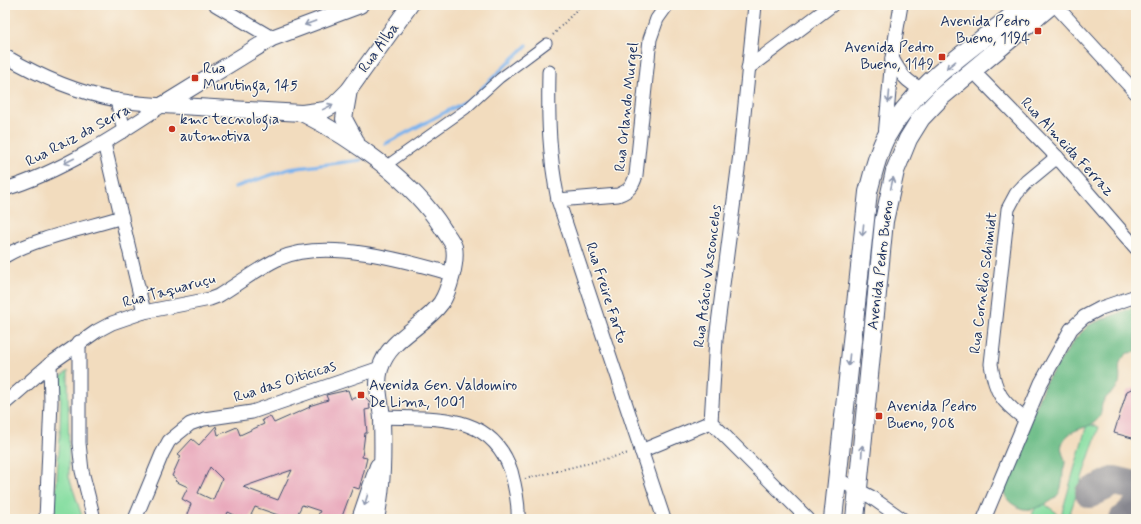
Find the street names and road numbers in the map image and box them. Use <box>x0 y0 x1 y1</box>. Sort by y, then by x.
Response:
street label: Rua Alba <box>354 19 404 77</box>
street label: Rua Orlando Murgel <box>610 41 644 173</box>
street label: Rua Almeida Ferraz <box>1016 93 1118 201</box>
street label: Rua Raiz da Serra <box>22 100 134 172</box>
street label: Avenida Pedro Bueno <box>863 199 899 331</box>
street label: Rua Acácio Vasconcelos <box>689 203 727 349</box>
street label: Rua Cornélio Schimidt <box>965 211 1003 355</box>
street label: Rua Freire Farto <box>580 240 632 346</box>
street label: Rua Taquaruçu <box>120 269 218 313</box>
street label: Rua das Oiticicas <box>231 356 339 408</box>

